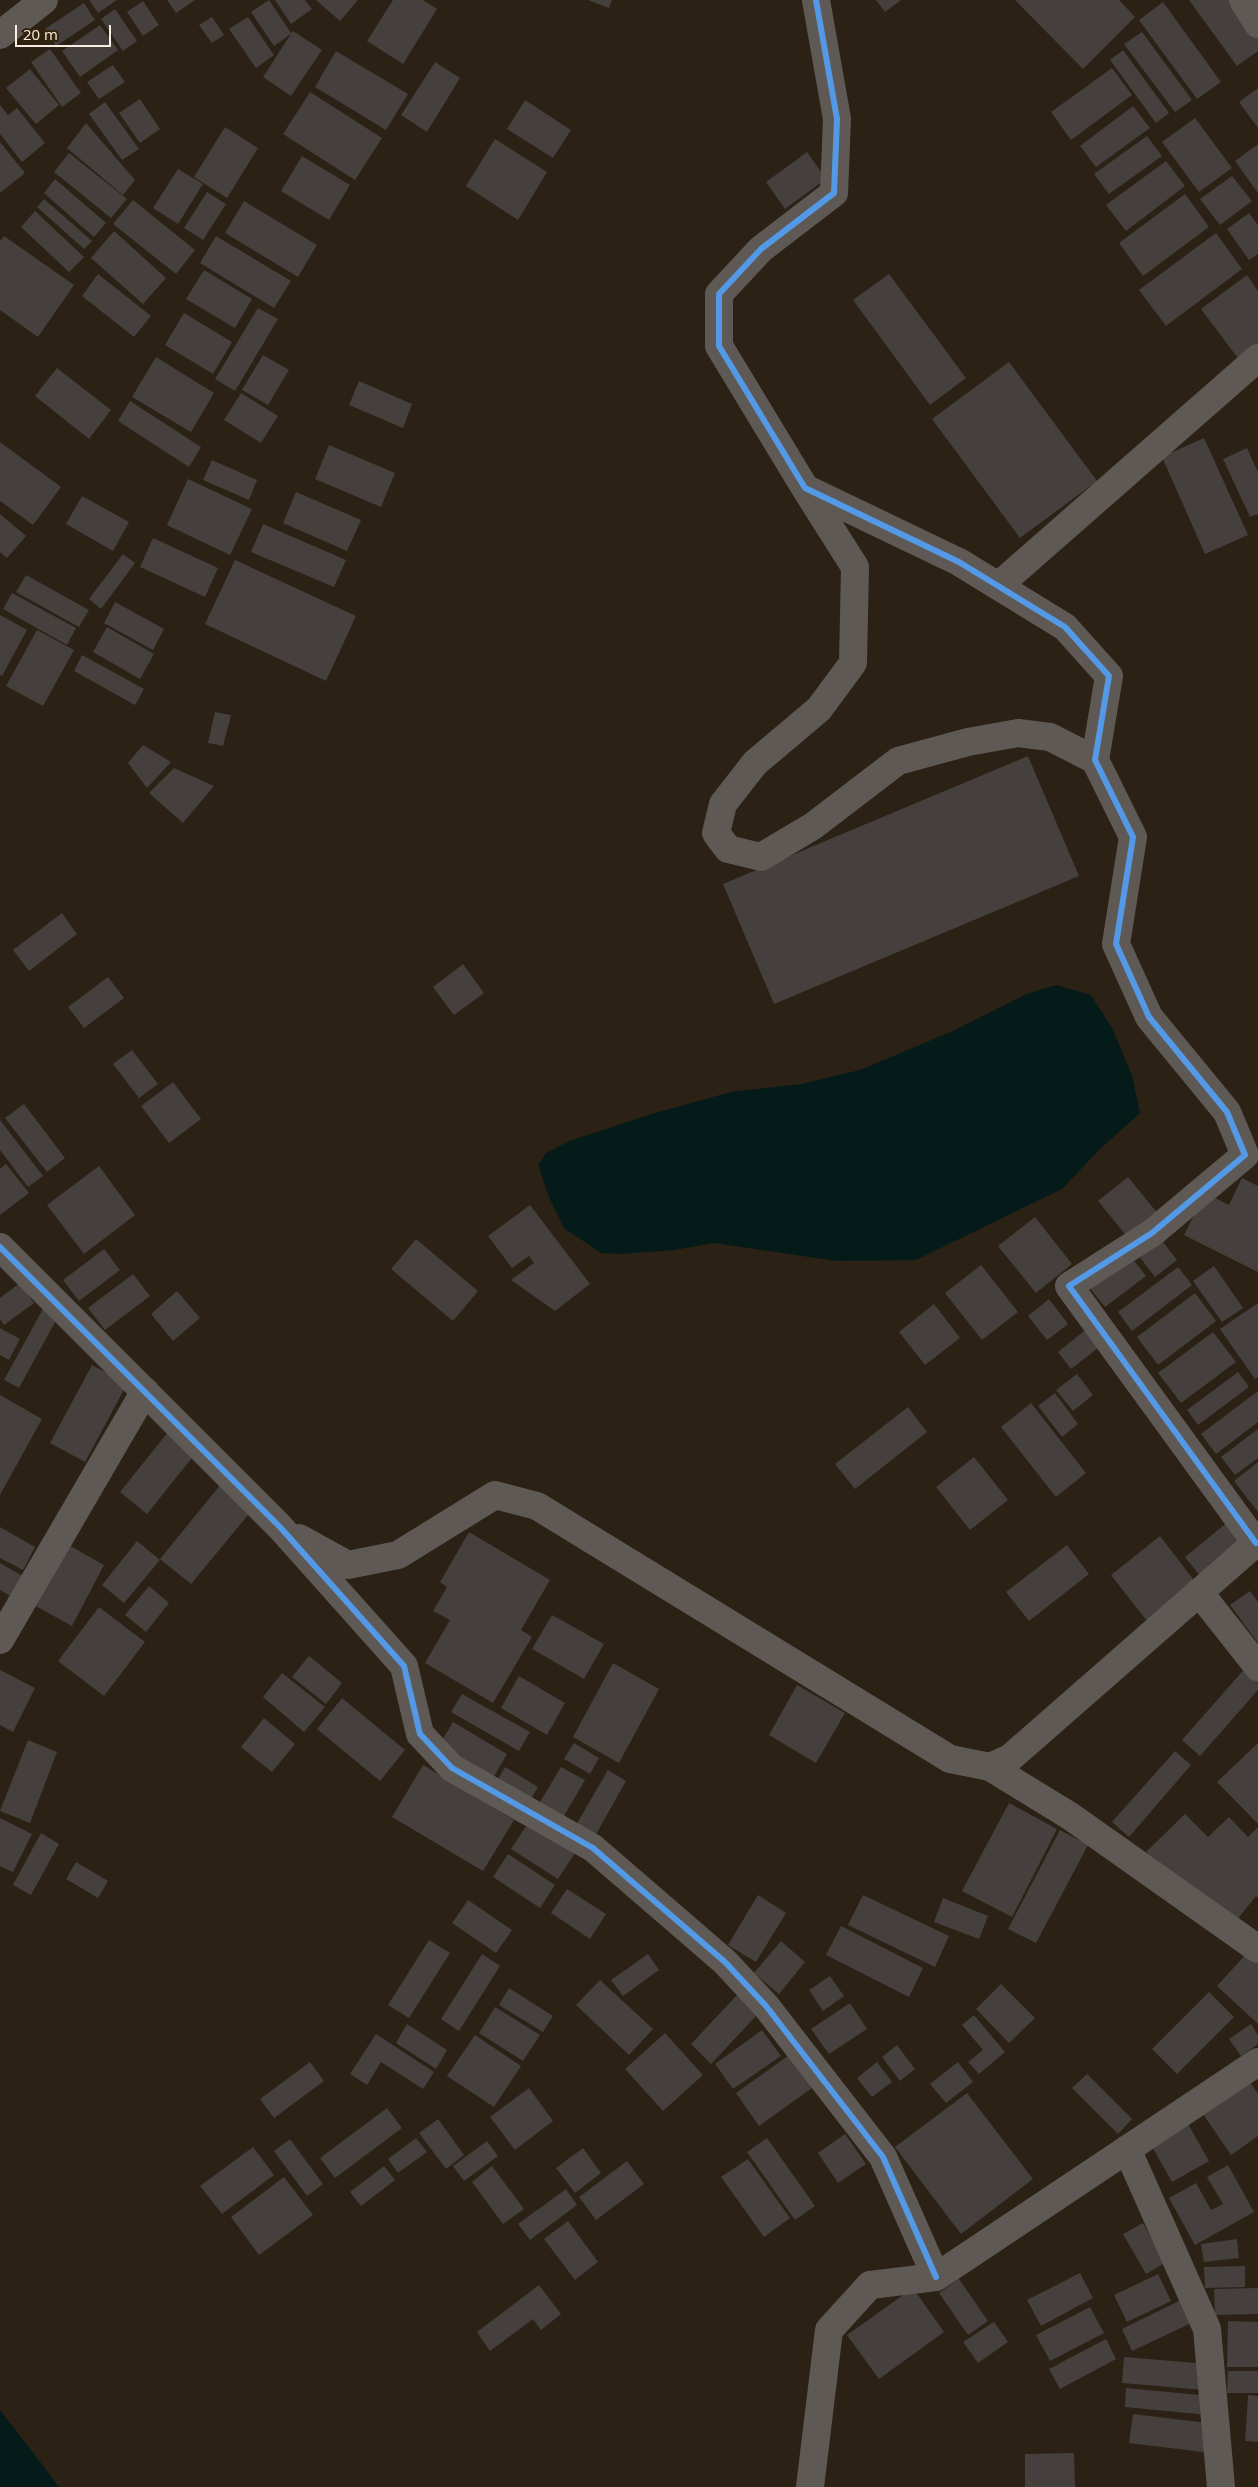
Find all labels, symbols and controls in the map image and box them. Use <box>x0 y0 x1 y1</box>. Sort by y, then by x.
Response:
scale bar <box>18 15 114 47</box>
text: 20 m <box>23 24 58 44</box>

